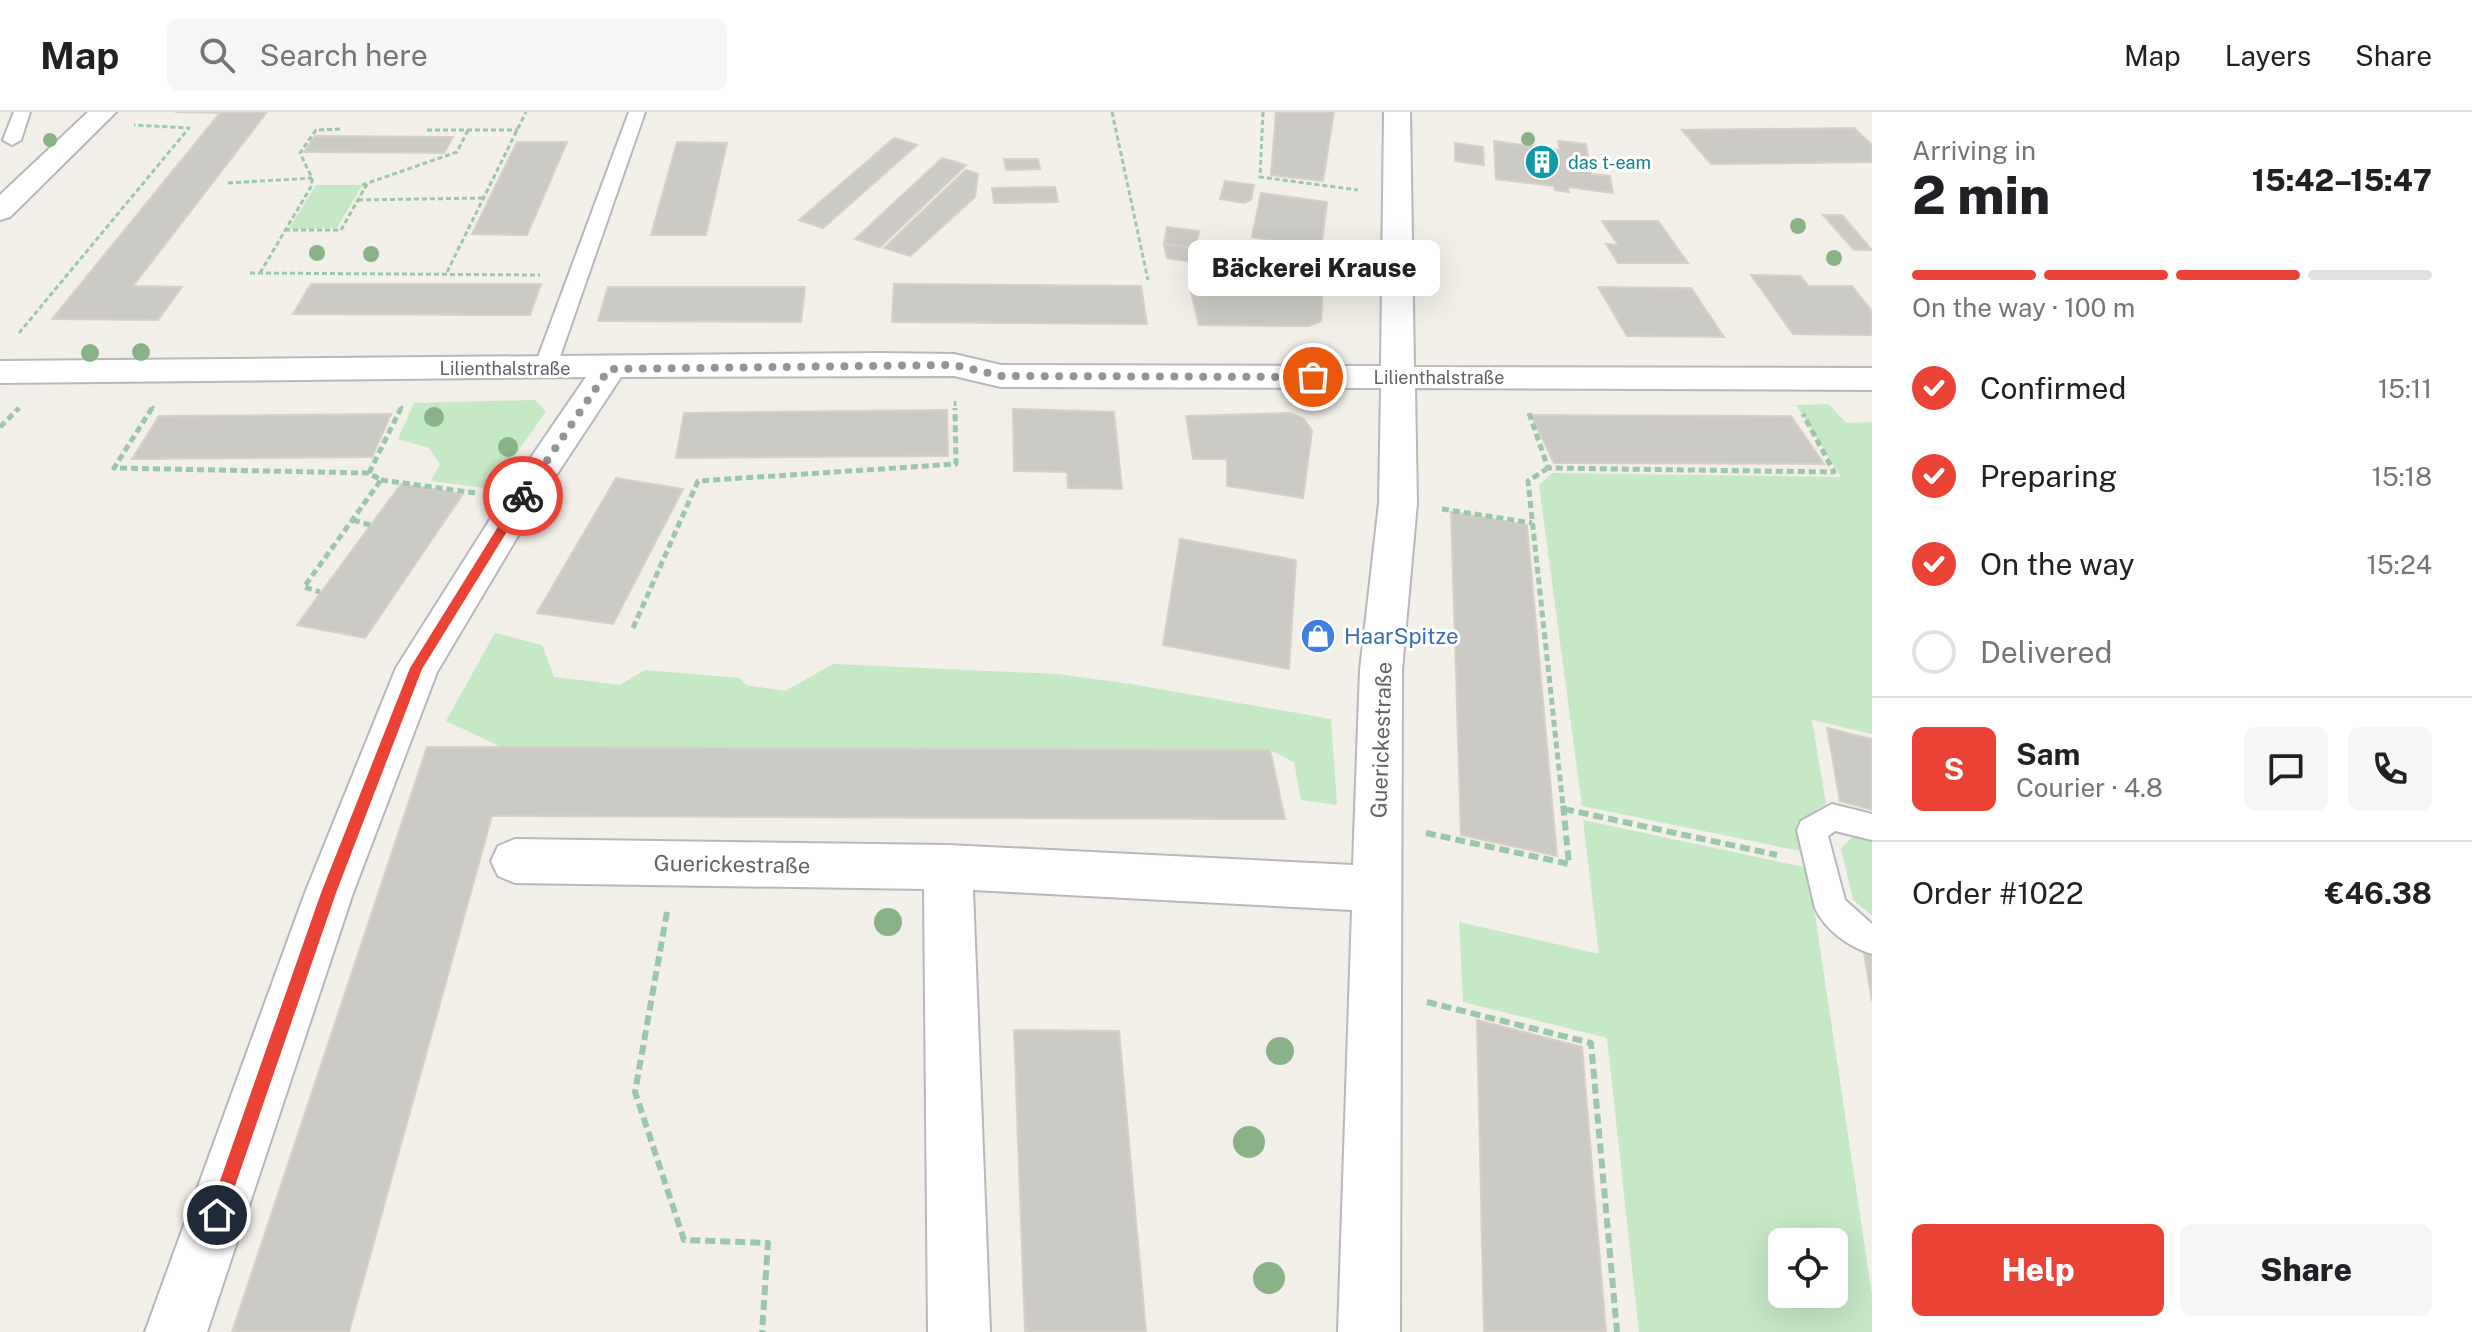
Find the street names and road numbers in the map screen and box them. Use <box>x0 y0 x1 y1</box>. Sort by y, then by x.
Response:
street label: Lilienthalstraße <box>440 358 570 379</box>
street label: Lilienthalstraße <box>1374 367 1504 388</box>
street label: Guerickestraße <box>1365 661 1397 819</box>
street label: Guerickestraße <box>653 850 811 878</box>

